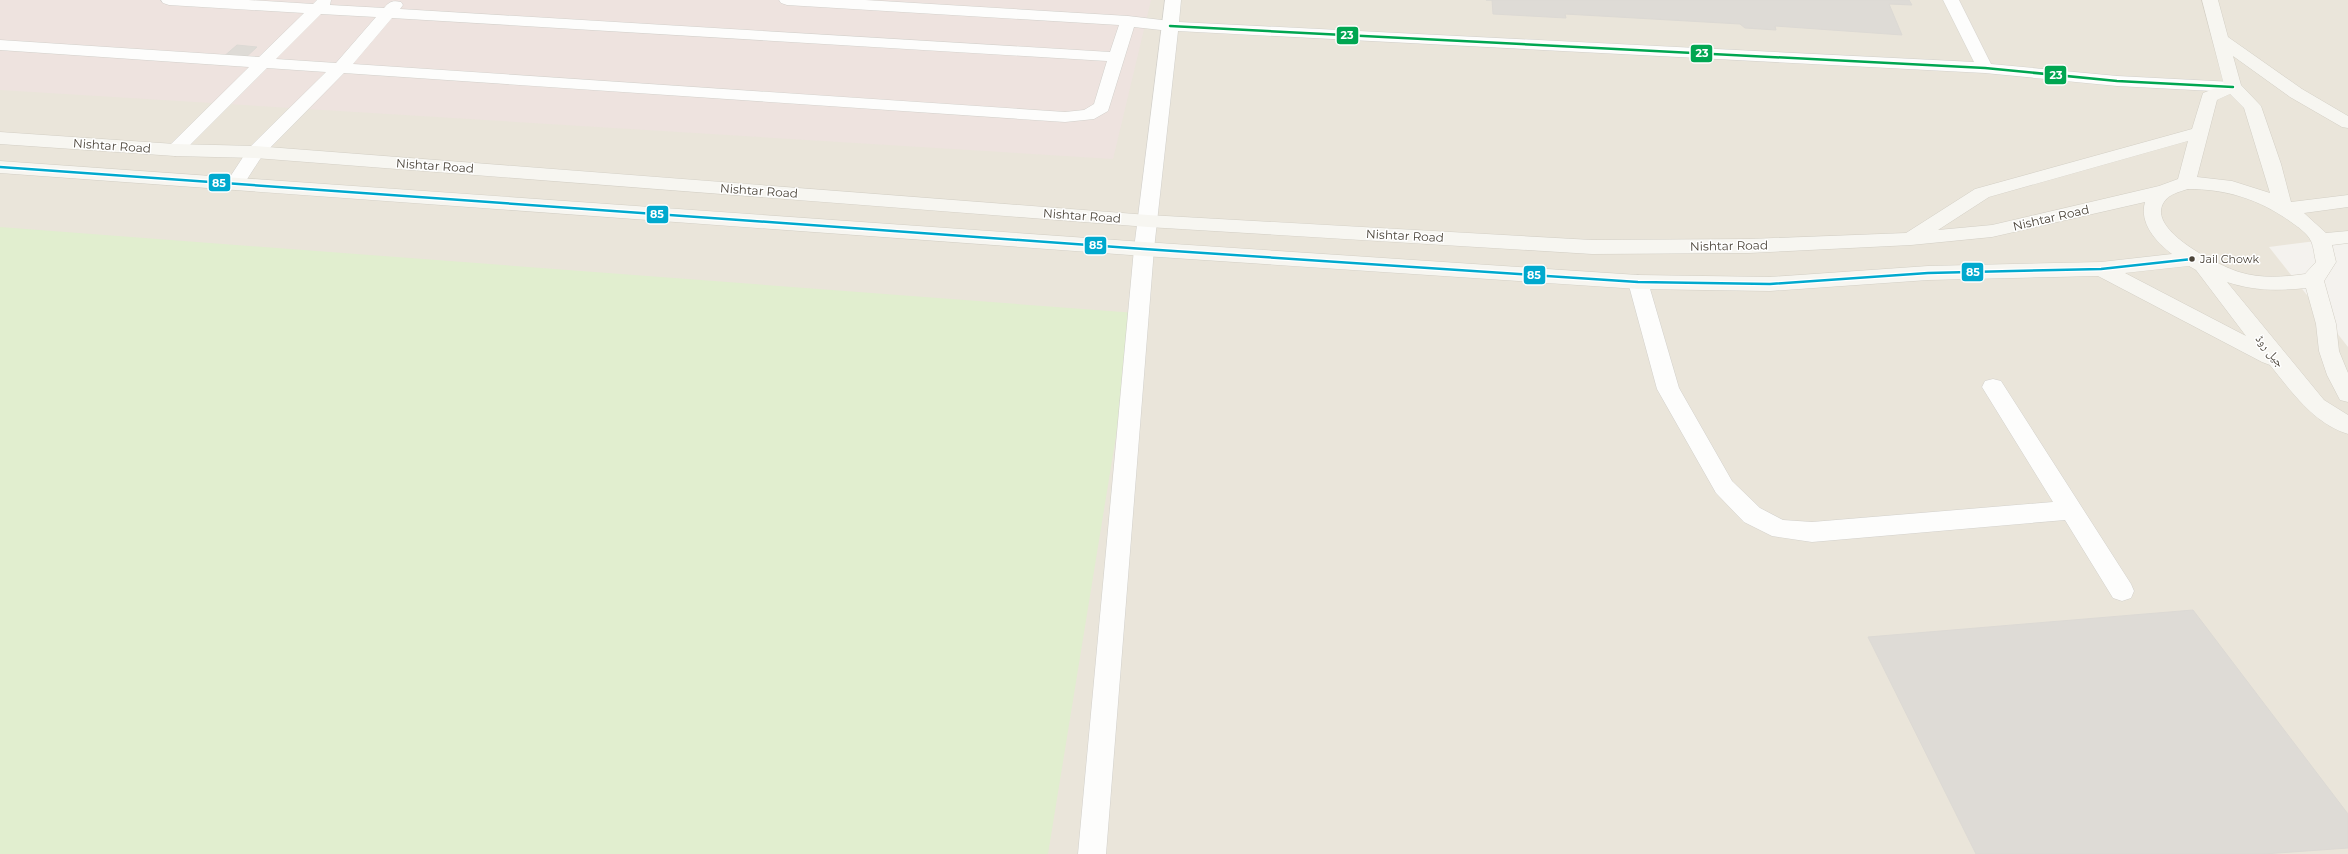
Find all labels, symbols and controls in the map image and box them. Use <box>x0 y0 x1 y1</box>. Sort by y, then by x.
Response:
line badge: 23 <box>1336 26 1359 45</box>
text: 23 <box>1340 28 1354 42</box>
line badge: 23 <box>1690 44 1713 63</box>
text: 23 <box>1695 46 1709 60</box>
line badge: 23 <box>2044 65 2067 85</box>
text: 23 <box>2049 68 2063 82</box>
street label: Nishtar Road <box>73 135 151 156</box>
street label: Nishtar Road <box>396 155 474 176</box>
line badge: 85 <box>208 173 231 192</box>
text: 85 <box>212 176 226 190</box>
street label: Nishtar Road <box>720 180 798 201</box>
street label: Nishtar Road <box>2011 201 2091 234</box>
line badge: 85 <box>646 205 669 224</box>
street label: Nishtar Road <box>1043 205 1121 226</box>
text: 85 <box>650 207 664 221</box>
street label: Nishtar Road <box>1366 226 1444 245</box>
line badge: 85 <box>1084 236 1107 255</box>
street label: Nishtar Road <box>1690 237 1768 254</box>
text: 85 <box>1089 238 1103 252</box>
place label: Jail Chowk <box>2199 252 2259 266</box>
marker: Jail Chowk <box>2187 254 2197 264</box>
line badge: 85 <box>1961 262 1984 282</box>
line badge: 85 <box>1523 265 1546 285</box>
text: 85 <box>1966 265 1980 279</box>
text: 85 <box>1527 268 1541 282</box>
street label: جیل روڈ <box>2253 331 2288 370</box>

